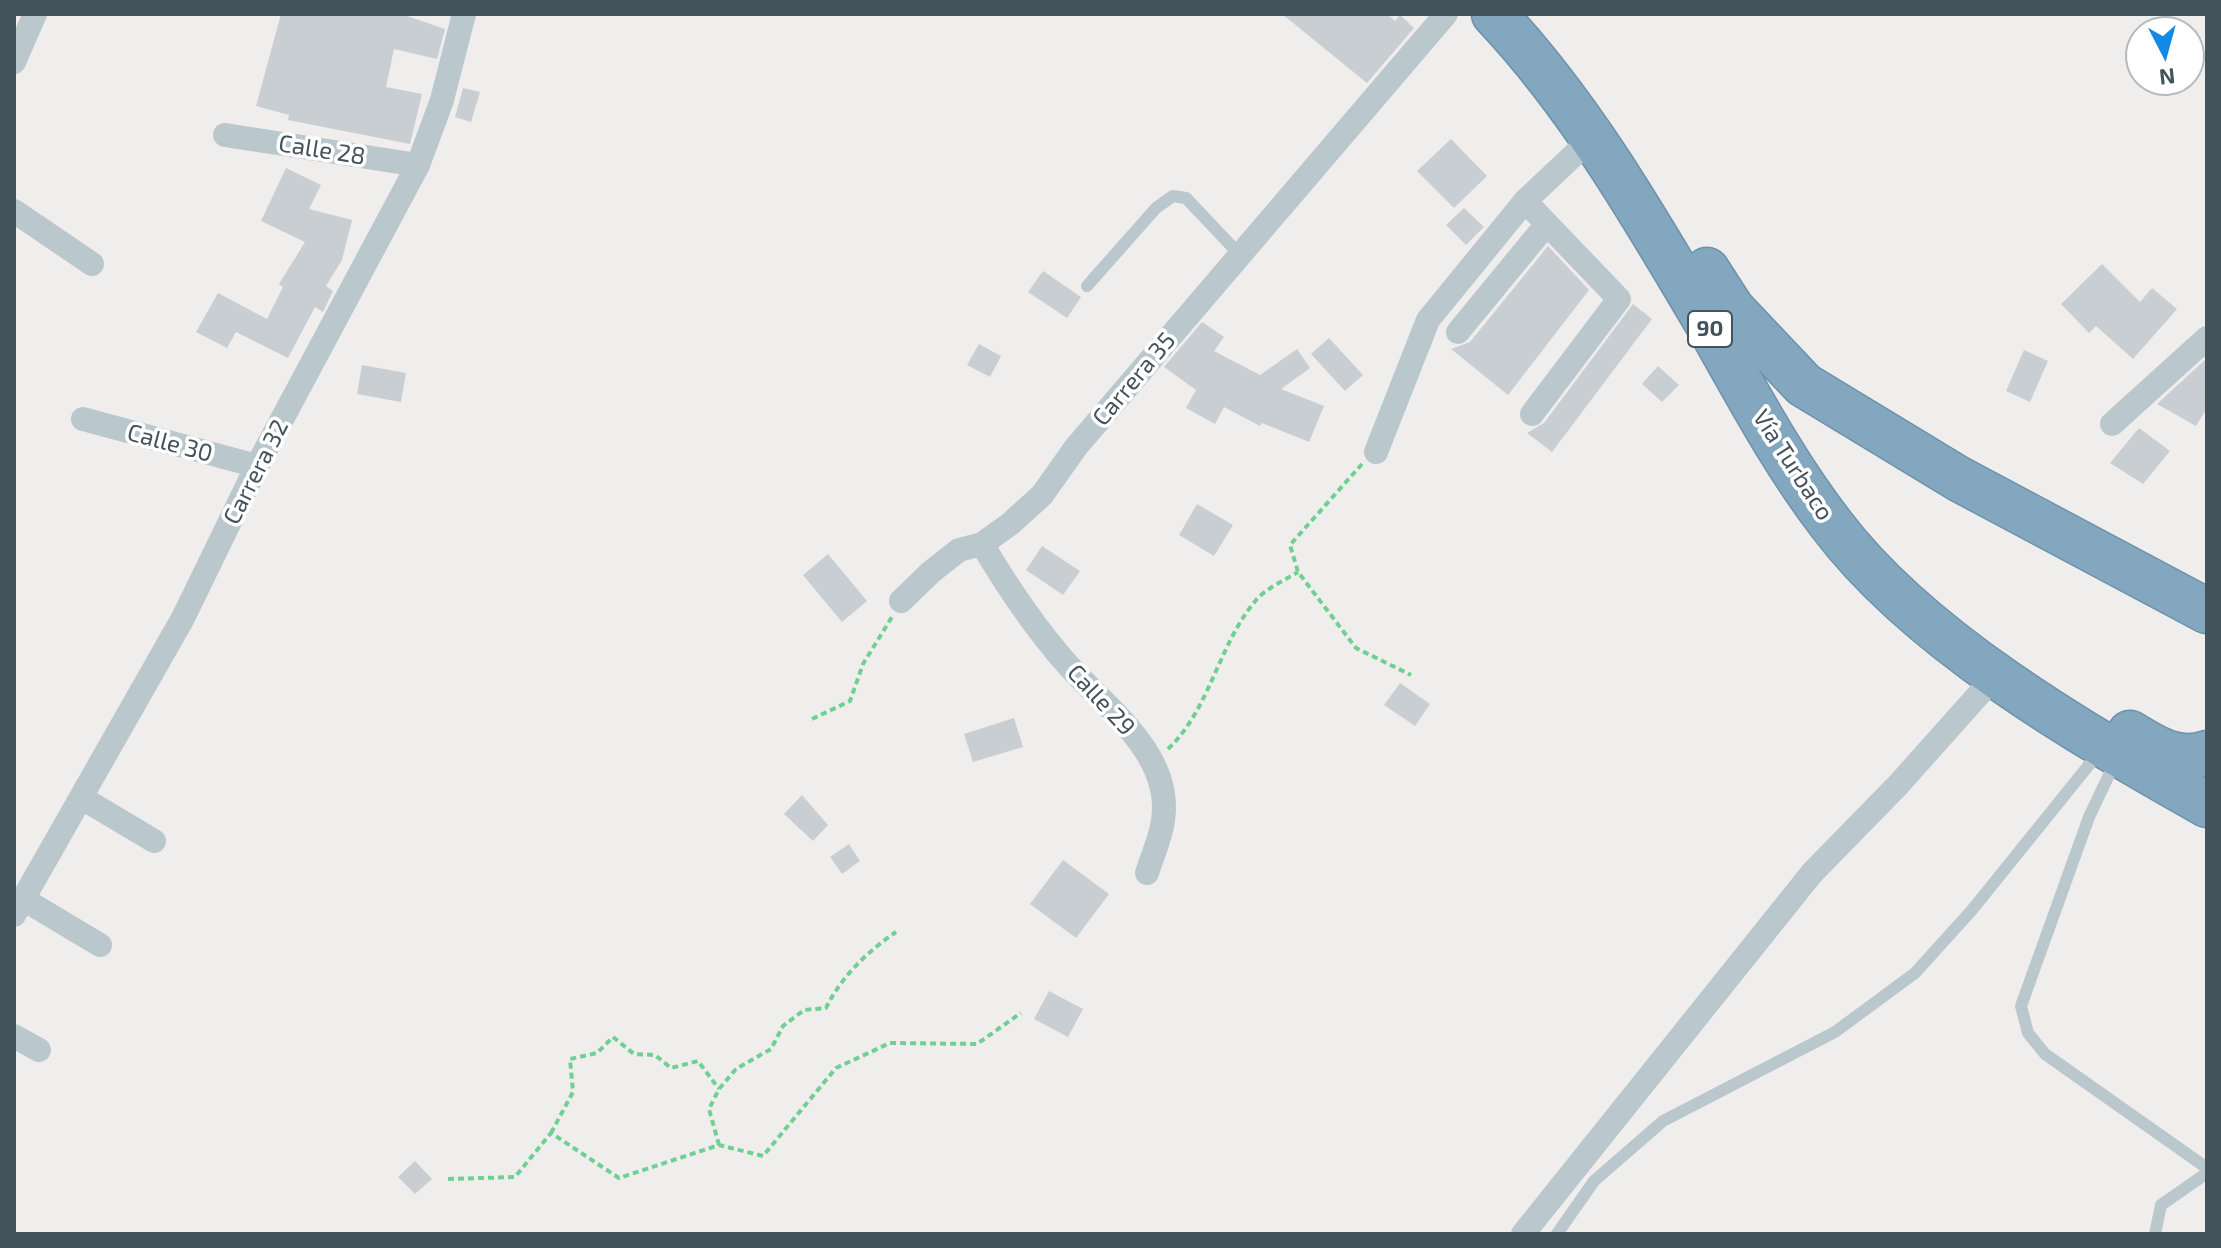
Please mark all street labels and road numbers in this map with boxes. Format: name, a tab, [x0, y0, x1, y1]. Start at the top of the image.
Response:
street label: Calle 28	[277, 129, 367, 171]
road number: 90	[1688, 311, 1732, 347]
street label: Carrera 35	[1087, 326, 1181, 432]
street label: Vía Turbaco	[1747, 404, 1839, 526]
street label: Carrera 32	[217, 415, 295, 529]
street label: Calle 30	[124, 418, 216, 468]
street label: Calle 29	[1061, 659, 1141, 741]

